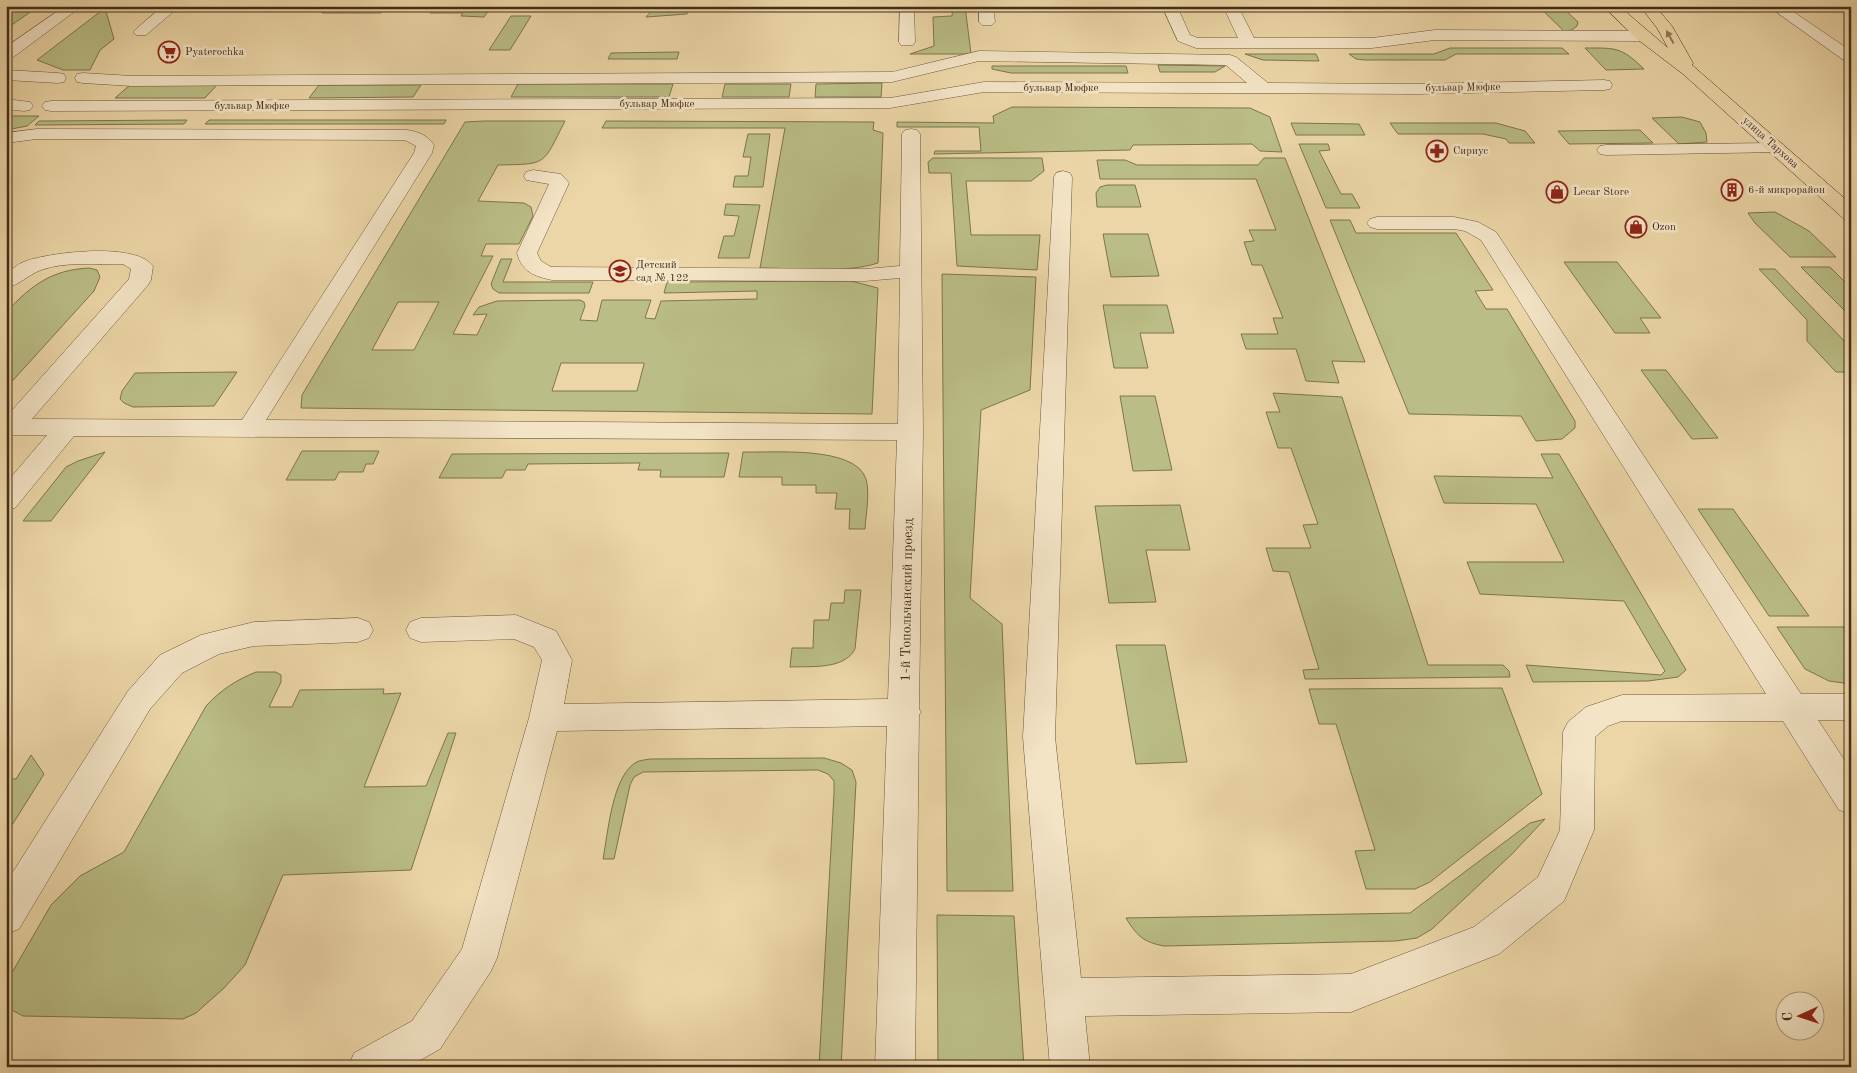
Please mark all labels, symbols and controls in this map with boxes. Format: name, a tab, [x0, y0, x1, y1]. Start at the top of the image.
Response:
one-way arrow	[1666, 30, 1675, 43]
supermarket icon: Pyaterochka	[157, 40, 181, 64]
place label: Pyaterochka	[185, 47, 245, 58]
street label: бульвар Мюфке	[1425, 82, 1501, 94]
street label: бульвар Мюфке	[1023, 83, 1099, 94]
street label: бульвар Мюфке	[619, 99, 695, 110]
street label: бульвар Мюфке	[214, 101, 290, 112]
street label: улица Тархова	[1740, 115, 1800, 171]
pharmacy icon: Сириус	[1425, 139, 1449, 163]
place label: Сириус	[1453, 146, 1488, 157]
building icon: 6-й микрорайон	[1720, 178, 1744, 202]
shop icon: Lecar Store	[1545, 180, 1569, 204]
place label: 6-й микрорайон	[1748, 185, 1825, 196]
place label: Lecar Store	[1573, 187, 1629, 198]
shop icon: Ozon	[1624, 215, 1648, 239]
place label: Ozon	[1652, 222, 1676, 233]
school or university icon: Детский сад № 122	[608, 259, 632, 283]
place label: Детский сад № 122	[636, 260, 689, 284]
street label: 1-й Топольчанский проезд	[899, 518, 915, 682]
north arrow	[1774, 990, 1824, 1040]
text: С	[1781, 1012, 1795, 1022]

